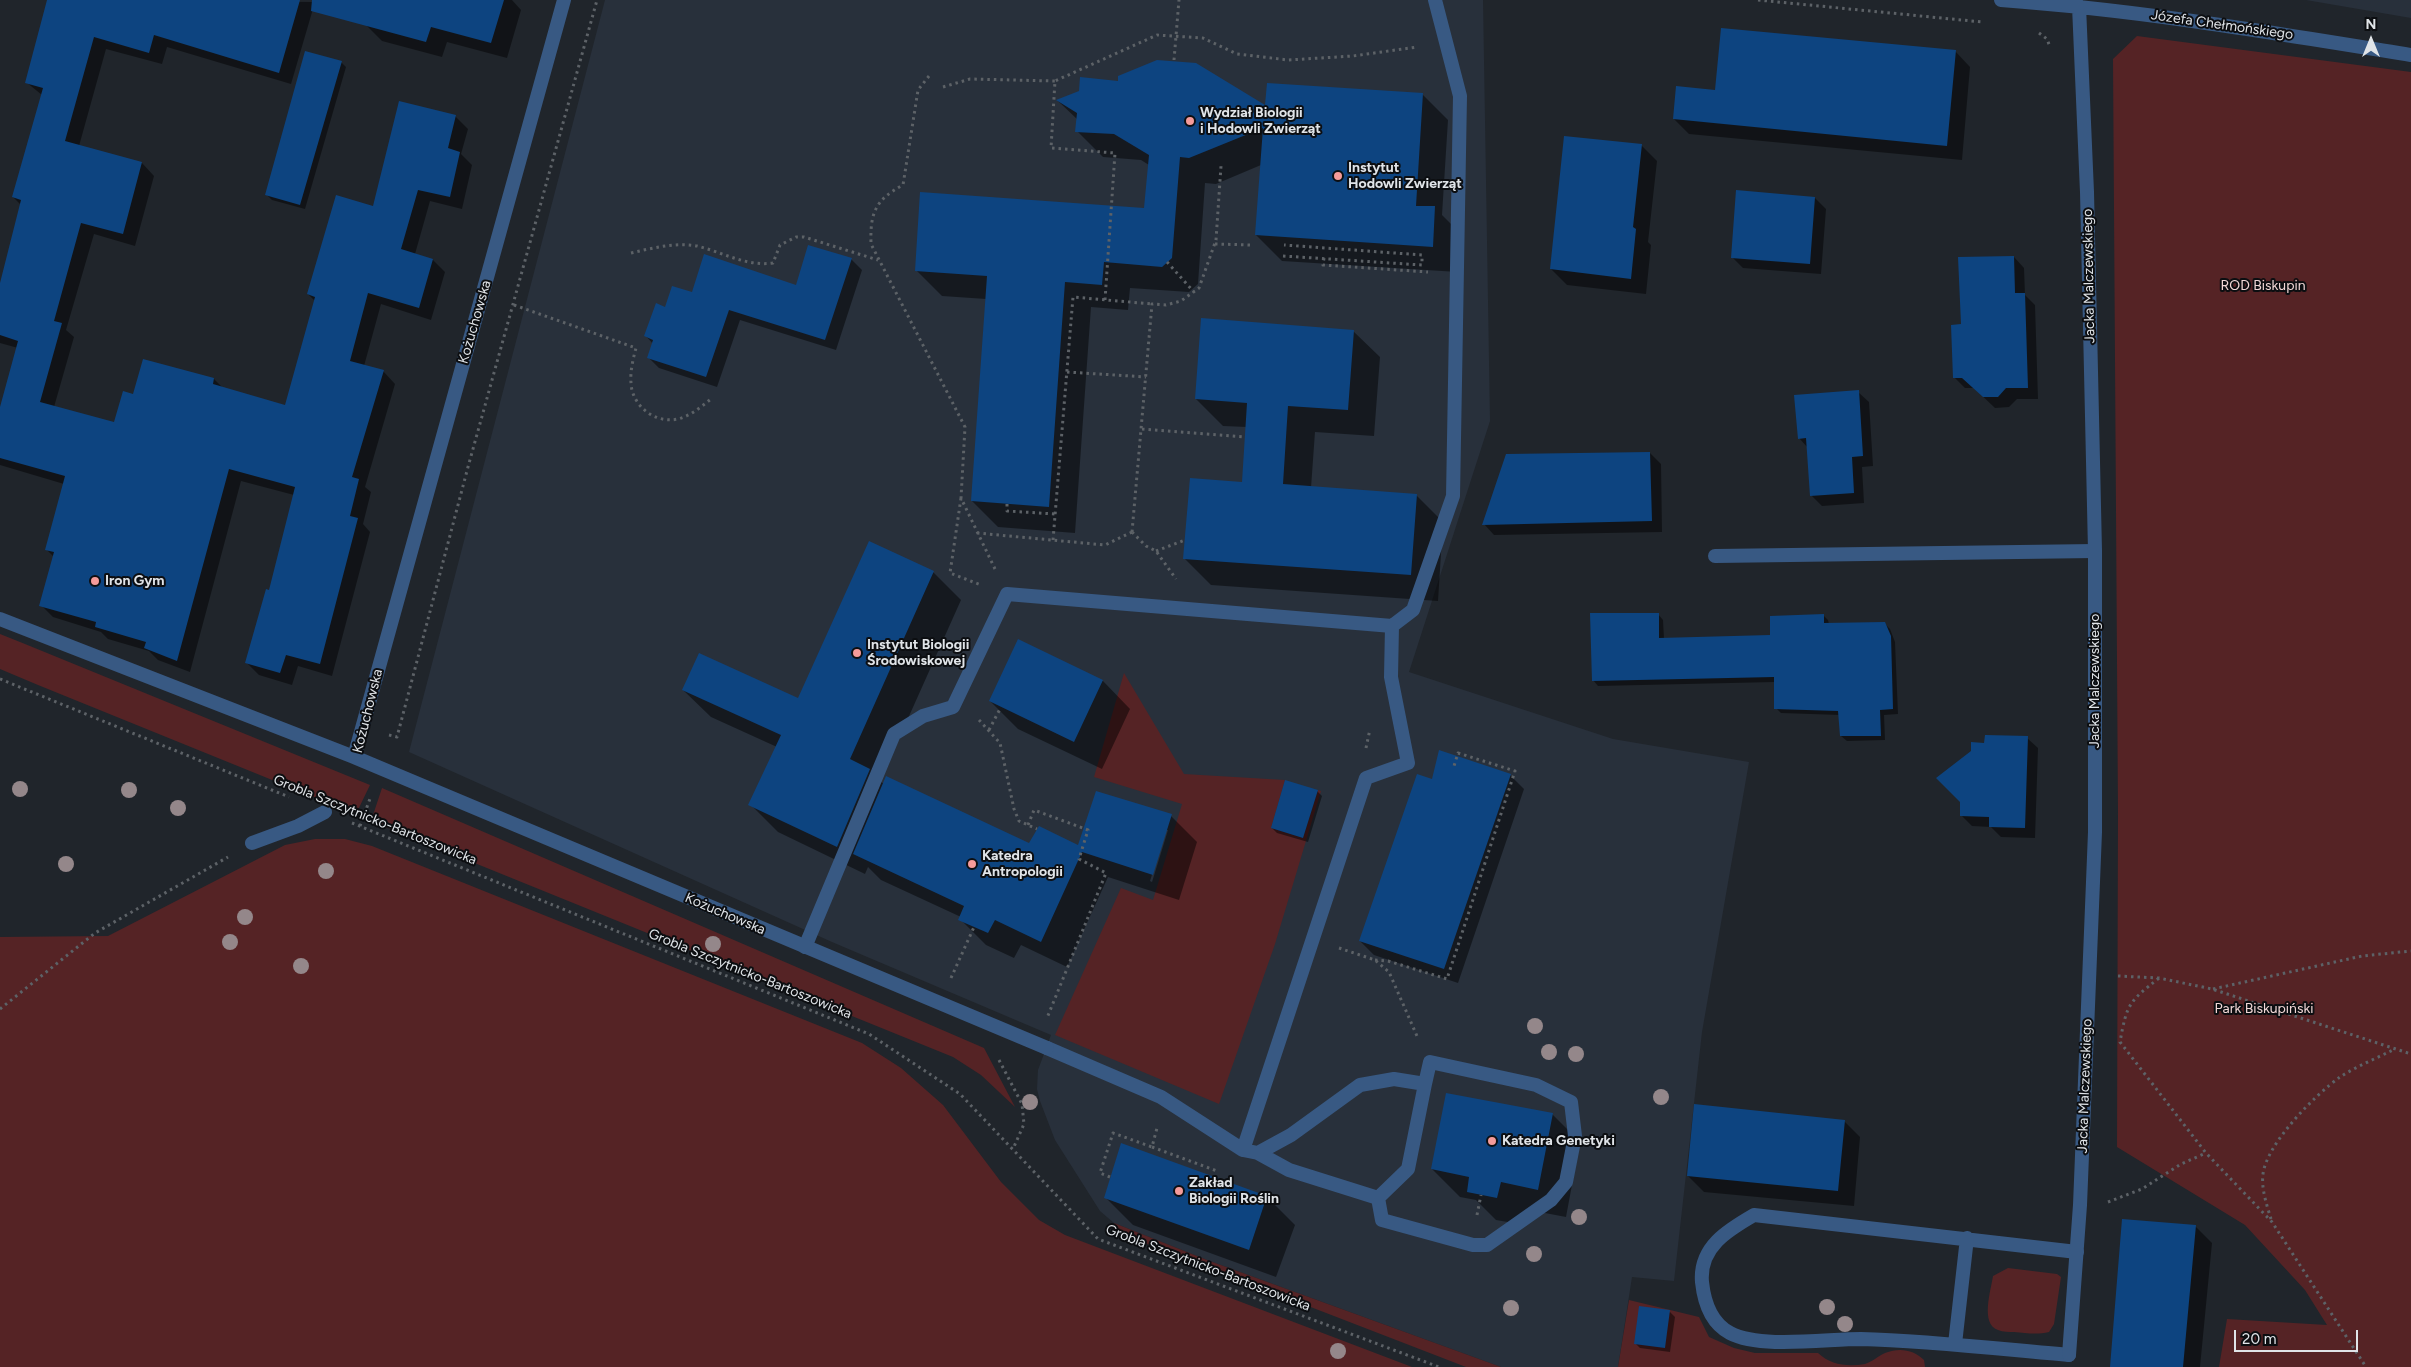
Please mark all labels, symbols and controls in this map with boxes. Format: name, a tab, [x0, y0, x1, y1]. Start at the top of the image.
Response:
street label: Józefa Chełmońskiego	[2150, 7, 2294, 43]
north arrow	[2346, 15, 2396, 65]
text: N	[2366, 16, 2376, 33]
place label: Wydział Biologii i Hodowli Zwierząt	[1200, 105, 1321, 138]
marker: Wydział Biologii i Hodowli Zwierząt	[1184, 115, 1196, 127]
place label: Instytut Hodowli Zwierząt	[1348, 160, 1462, 192]
marker: Instytut Hodowli Zwierząt	[1332, 170, 1344, 182]
street label: Jacka Malczewskiego	[2079, 209, 2099, 343]
street label: Kożuchowska	[455, 278, 495, 366]
park label: ROD Biskupin	[2221, 278, 2305, 294]
place label: Iron Gym	[105, 573, 164, 589]
marker: Iron Gym	[89, 575, 101, 587]
street label: Jacka Malczewskiego	[2087, 614, 2103, 748]
place label: Instytut Biologii Środowiskowej	[867, 637, 969, 670]
marker: Instytut Biologii Środowiskowej	[851, 647, 863, 659]
street label: Kożuchowska	[349, 667, 387, 755]
street label: Grobla Szczytnicko-Bartoszowicka	[271, 771, 479, 869]
place label: Katedra Antropologii	[982, 848, 1063, 880]
marker: Katedra Antropologii	[966, 858, 978, 870]
street label: Kożuchowska	[682, 890, 768, 938]
street label: Grobla Szczytnicko-Bartoszowicka	[646, 925, 854, 1023]
park label: Park Biskupiński	[2215, 1001, 2313, 1017]
street label: Jacka Malczewskiego	[2074, 1018, 2096, 1154]
place label: Katedra Genetyki	[1502, 1133, 1615, 1149]
marker: Katedra Genetyki	[1486, 1135, 1498, 1147]
place label: Zakład Biologii Roślin	[1189, 1175, 1279, 1208]
marker: Zakład Biologii Roślin	[1173, 1185, 1185, 1197]
street label: Grobla Szczytnicko-Bartoszowicka	[1103, 1221, 1313, 1315]
scale bar	[2236, 1320, 2360, 1352]
text: 20 m	[2242, 1330, 2276, 1348]

